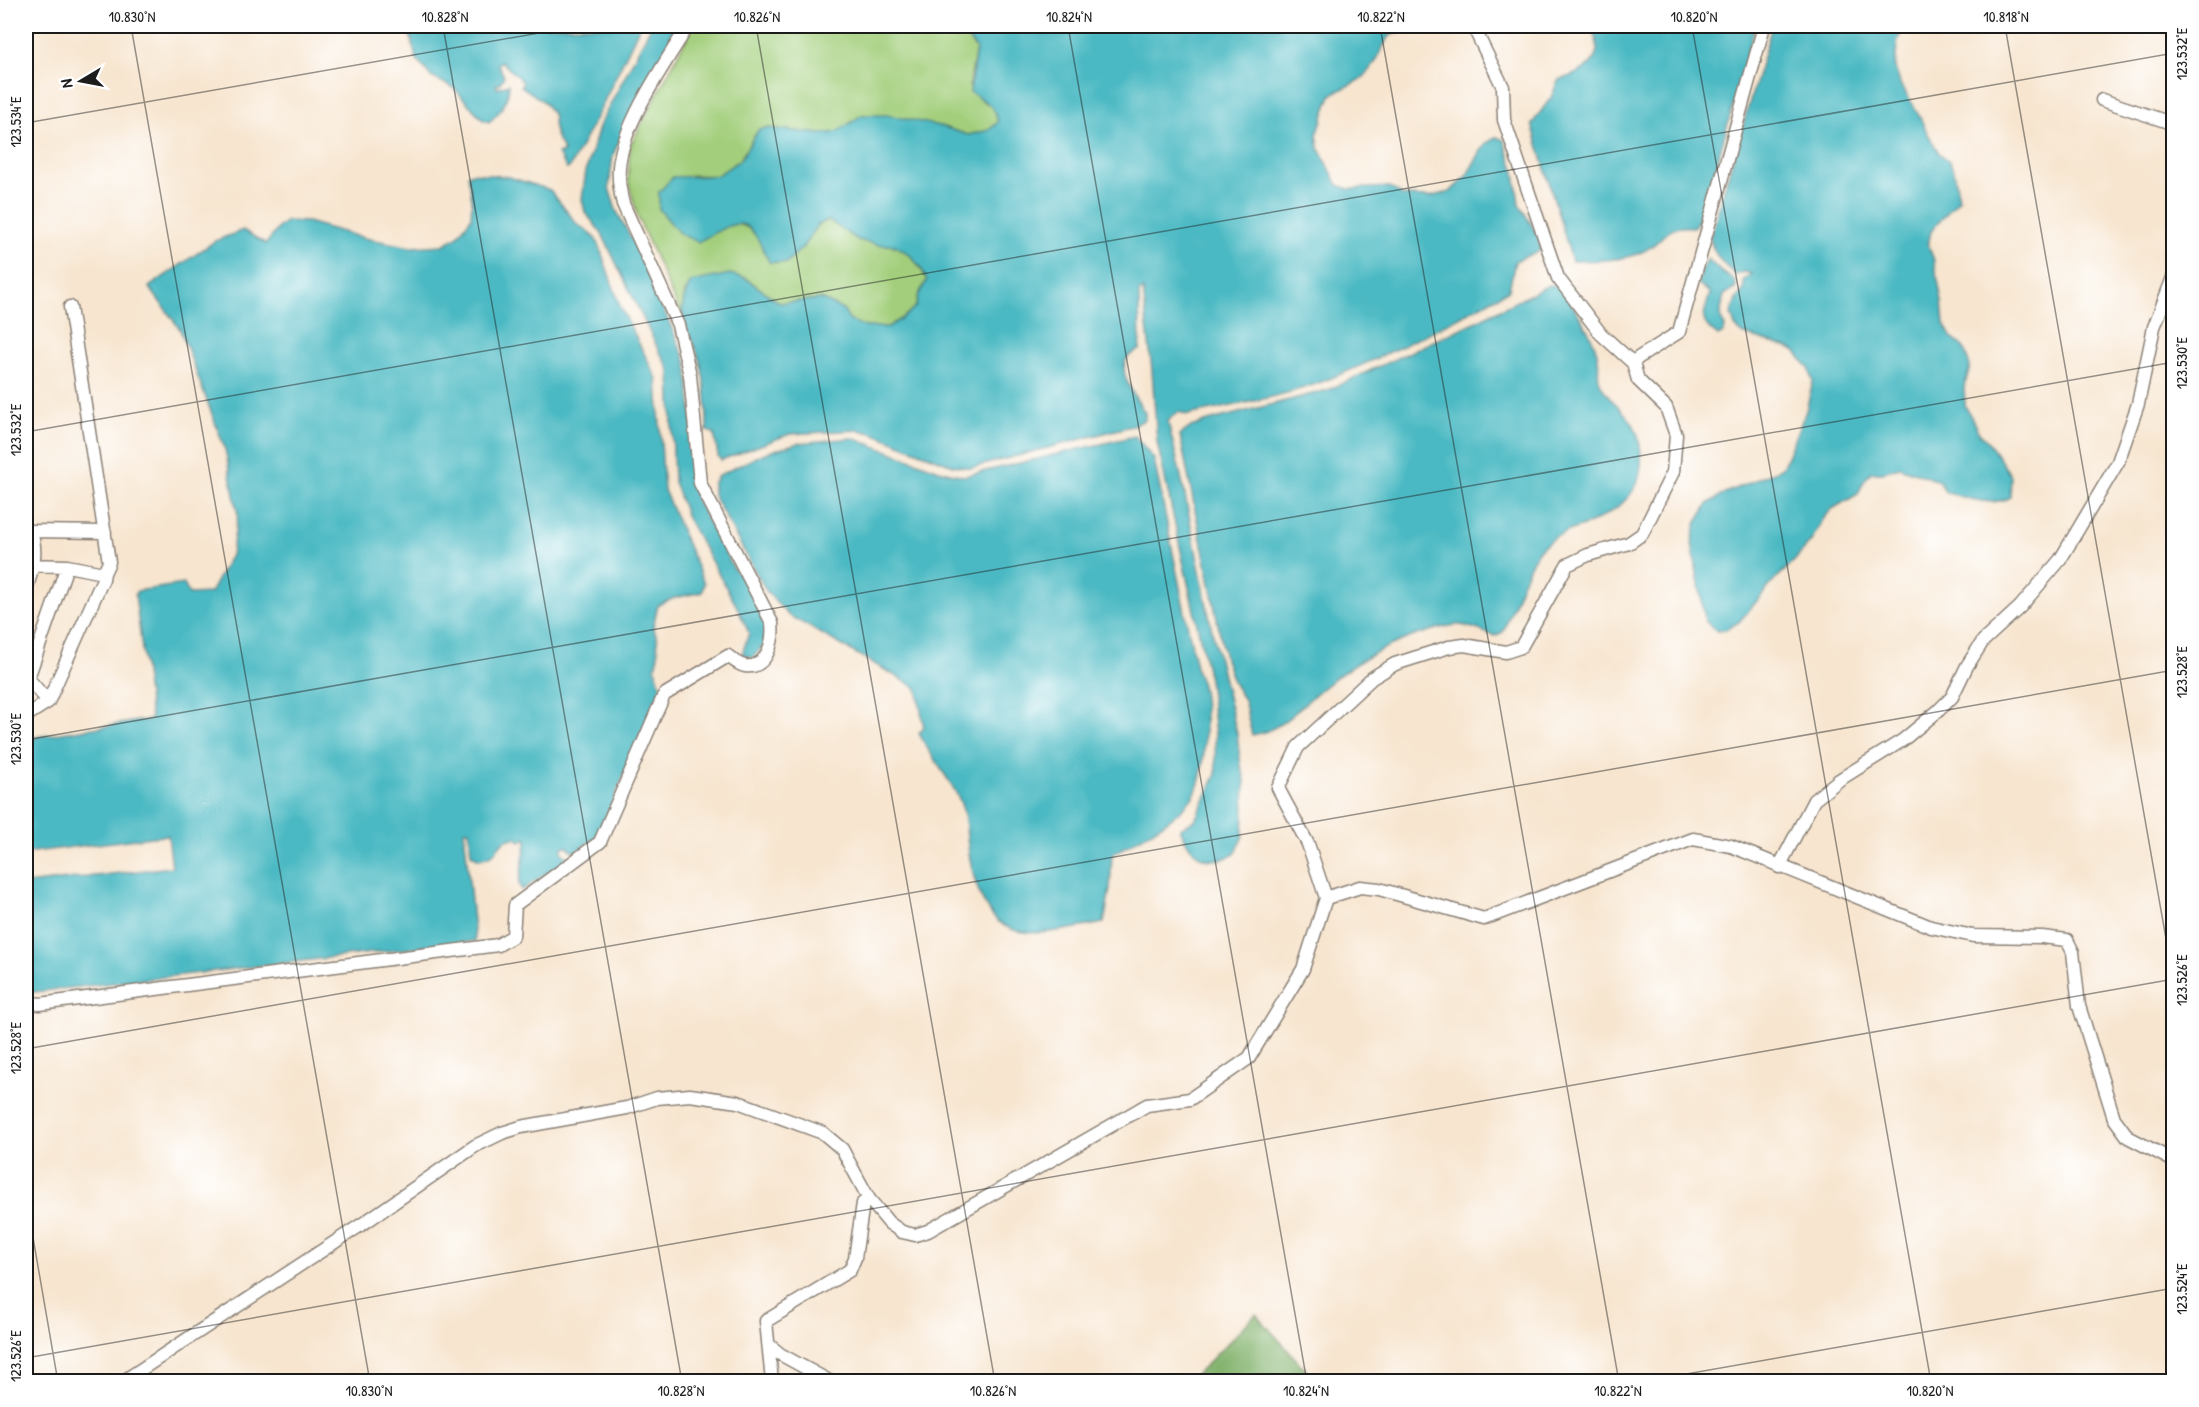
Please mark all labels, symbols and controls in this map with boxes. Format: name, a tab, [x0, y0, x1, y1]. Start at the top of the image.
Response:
text: 10.830°N	[109, 6, 155, 27]
text: 10.828°N	[422, 6, 468, 27]
text: 10.826°N	[734, 6, 780, 27]
text: 10.824°N	[1046, 6, 1092, 27]
text: 10.822°N	[1357, 6, 1405, 27]
text: 10.820°N	[1670, 6, 1718, 27]
text: 10.818°N	[1983, 6, 2029, 27]
text: 123.532°E	[2171, 27, 2192, 80]
north arrow	[51, 51, 111, 111]
text: N	[55, 77, 78, 90]
text: 123.534°E	[5, 96, 26, 148]
text: 123.530°E	[2171, 336, 2192, 389]
text: 123.532°E	[5, 403, 26, 456]
text: 123.528°E	[2171, 645, 2192, 698]
text: 123.530°E	[5, 712, 26, 765]
text: 123.526°E	[2171, 954, 2192, 1006]
text: 123.528°E	[5, 1021, 26, 1074]
text: 123.524°E	[2171, 1263, 2192, 1315]
text: 123.526°E	[5, 1330, 26, 1382]
text: 10.830°N	[346, 1380, 392, 1401]
text: 10.828°N	[658, 1380, 704, 1401]
text: 10.826°N	[970, 1380, 1016, 1401]
text: 10.824°N	[1283, 1380, 1329, 1401]
text: 10.822°N	[1594, 1380, 1642, 1401]
text: 10.820°N	[1906, 1380, 1954, 1401]

